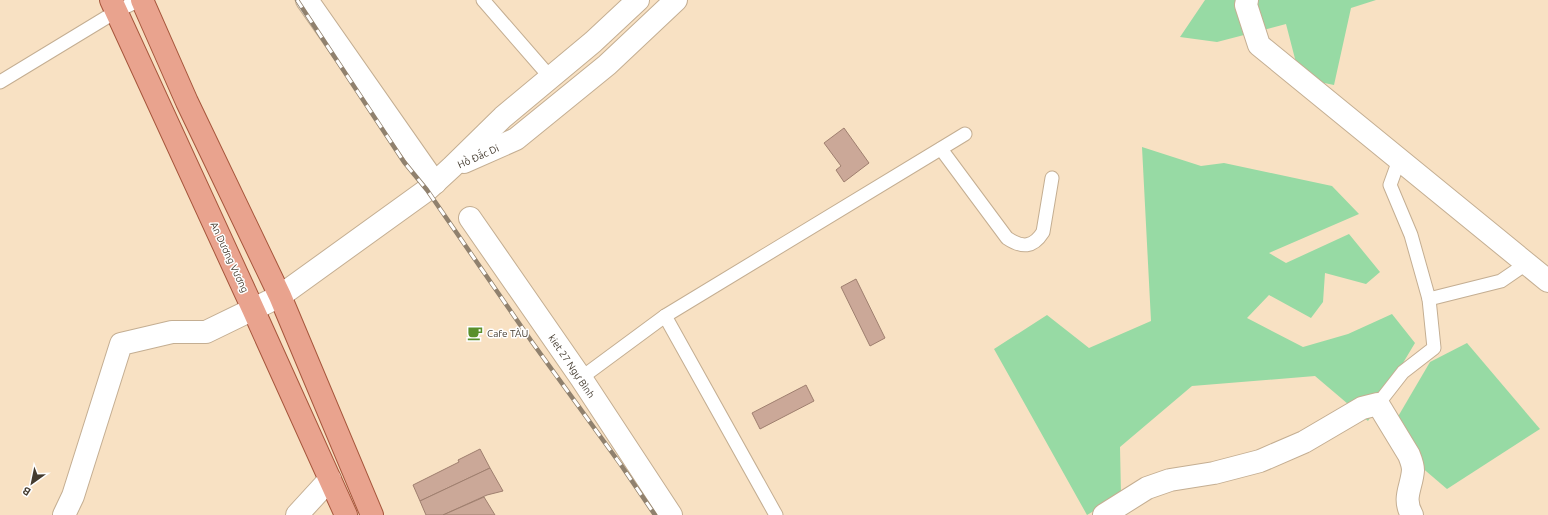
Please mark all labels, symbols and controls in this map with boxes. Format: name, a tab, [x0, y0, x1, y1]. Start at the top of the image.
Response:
street label: Hồ Đắc Di	[455, 141, 500, 170]
street label: An Dương Vương	[208, 220, 251, 294]
cafe icon: Cafe TÀU	[466, 324, 484, 342]
place label: Cafe TÀU	[487, 327, 528, 339]
street label: kiet 27 Ngự Bình	[545, 333, 597, 401]
north arrow	[12, 463, 52, 503]
text: B	[20, 484, 33, 498]

